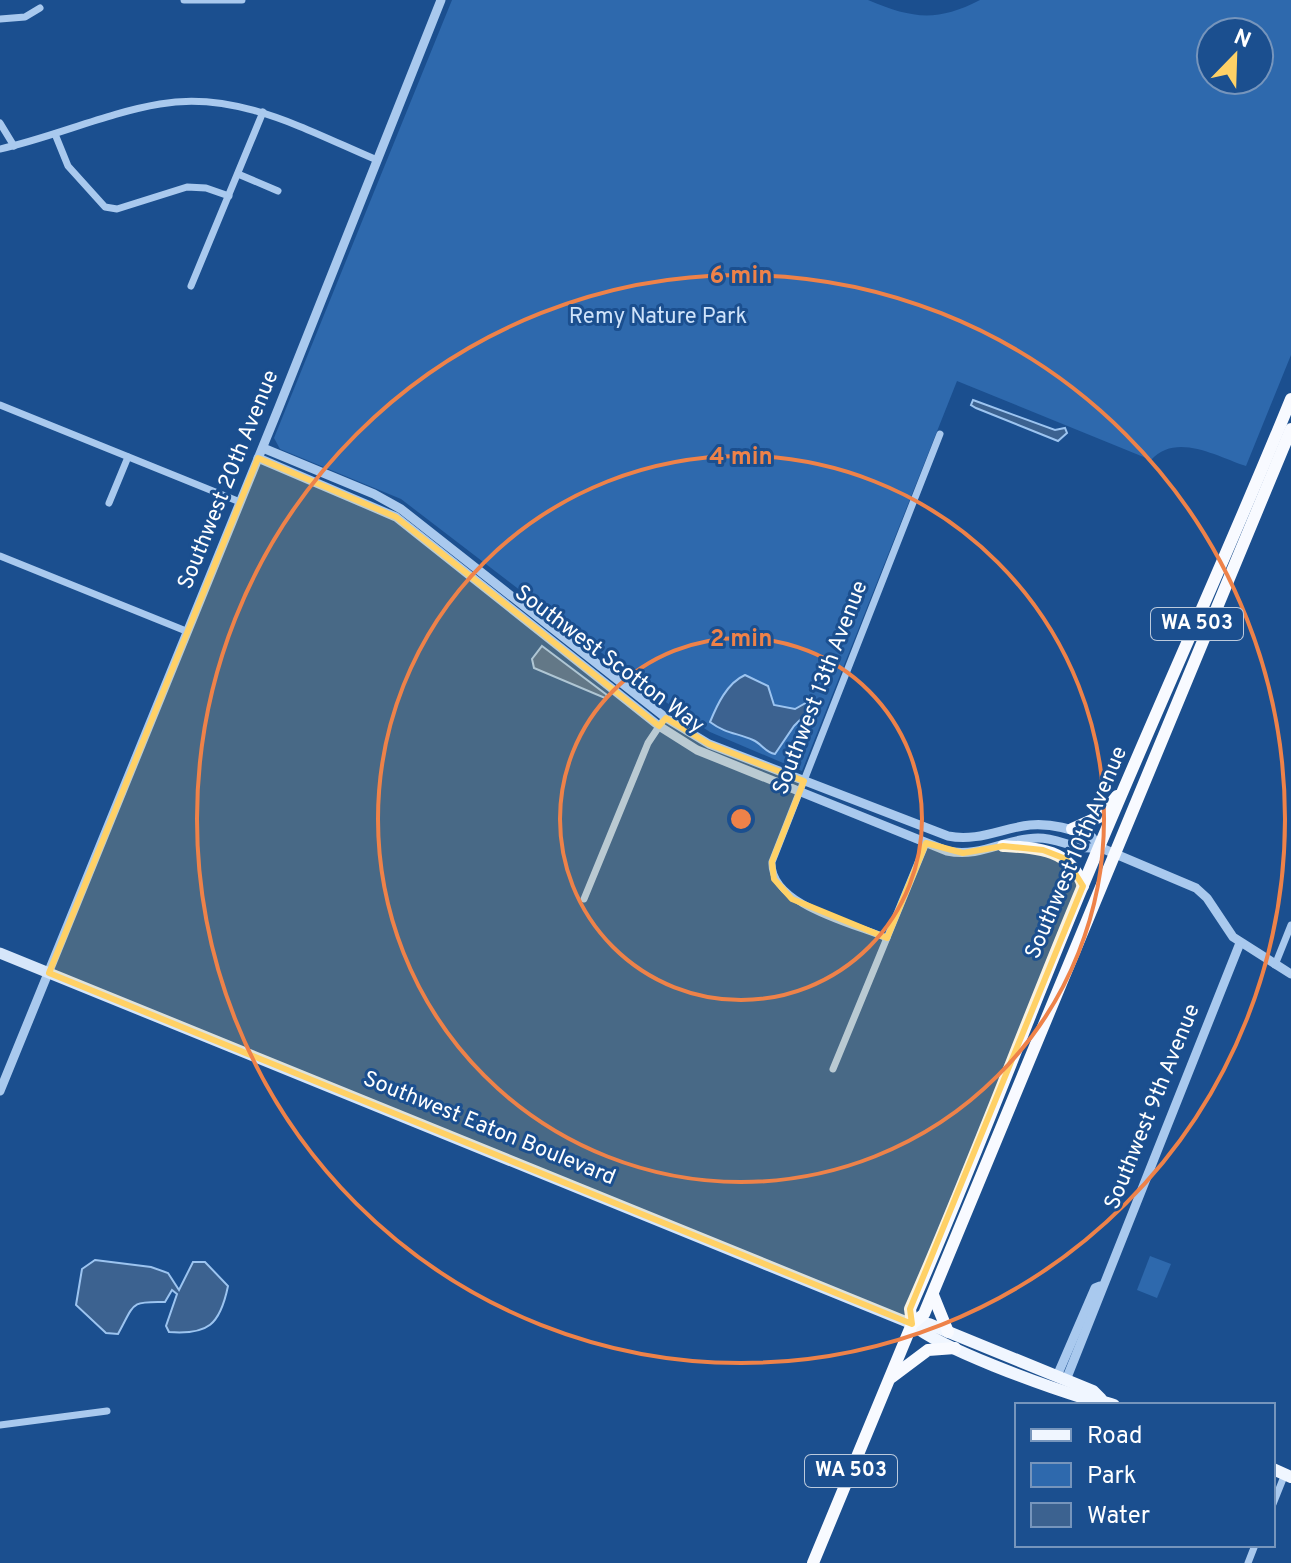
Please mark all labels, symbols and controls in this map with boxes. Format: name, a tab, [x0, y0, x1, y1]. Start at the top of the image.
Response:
north arrow	[1195, 16, 1275, 96]
text: N	[1229, 24, 1254, 55]
text: 6 min	[710, 262, 772, 292]
park label: Remy Nature Park	[569, 304, 747, 331]
street label: Southwest 20th Avenue	[173, 367, 285, 593]
text: 4 min	[709, 443, 773, 473]
street label: Southwest 13th Avenue	[768, 577, 874, 799]
street label: Southwest Scotton Way	[509, 580, 709, 740]
road number: WA 503	[1151, 608, 1243, 640]
text: 2 min	[710, 625, 772, 655]
street label: Southwest 10th Avenue	[1020, 742, 1134, 964]
centre of rings	[727, 805, 755, 833]
street label: Southwest 9th Avenue	[1099, 1000, 1207, 1214]
street label: Southwest Eaton Boulevard	[359, 1066, 619, 1192]
legend	[1015, 1403, 1275, 1547]
text: Road	[1087, 1422, 1143, 1452]
road number: WA 503	[805, 1455, 897, 1487]
text: Park	[1087, 1462, 1137, 1492]
text: Water	[1087, 1502, 1150, 1532]

